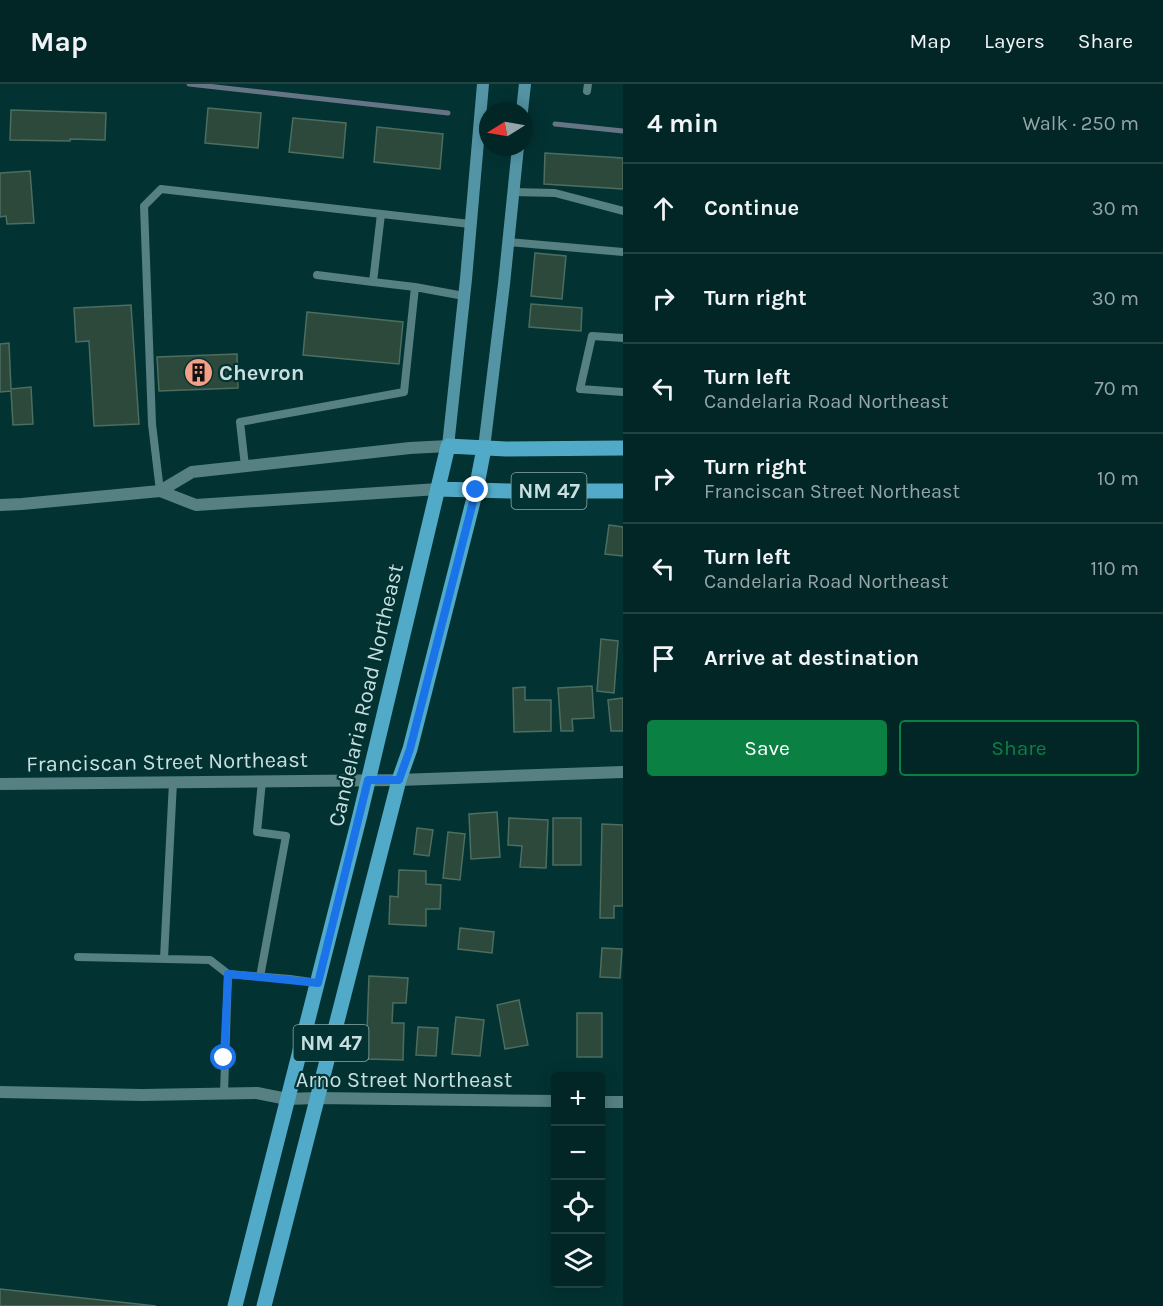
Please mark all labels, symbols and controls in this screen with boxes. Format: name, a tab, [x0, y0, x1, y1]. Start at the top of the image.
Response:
text: Map	[30, 25, 88, 58]
text: Map	[909, 29, 951, 53]
text: Layers	[984, 29, 1045, 53]
text: Share	[1078, 29, 1133, 53]
north arrow	[479, 102, 533, 156]
text: 4 min	[647, 108, 718, 139]
text: Walk · 250 m	[1023, 112, 1139, 135]
icon: ahead	[647, 192, 680, 225]
text: Continue	[704, 195, 799, 221]
text: 30 m	[1092, 197, 1139, 220]
icon: right	[647, 282, 680, 315]
text: Turn right	[704, 285, 807, 311]
text: 30 m	[1092, 287, 1139, 310]
building icon: Chevron	[182, 356, 214, 388]
place label: Chevron	[219, 360, 305, 386]
text: Turn left	[704, 364, 791, 390]
icon: left	[647, 372, 680, 405]
text: 70 m	[1094, 377, 1139, 400]
text: Candelaria Road Northeast	[704, 390, 949, 413]
text: Turn right	[704, 454, 807, 480]
icon: right	[647, 462, 680, 495]
text: 10 m	[1097, 467, 1139, 490]
road number: NM 47	[512, 473, 586, 509]
route end	[462, 476, 488, 502]
text: Franciscan Street Northeast	[704, 480, 960, 503]
text: Turn left	[704, 544, 791, 570]
icon: left	[647, 552, 680, 585]
text: 110 m	[1090, 557, 1139, 580]
street label: Candelaria Road Northeast	[323, 561, 409, 829]
text: Candelaria Road Northeast	[704, 570, 949, 593]
icon: arrive	[647, 642, 680, 675]
text: Arrive at destination	[704, 645, 919, 671]
button: Save	[647, 720, 887, 776]
button: Share	[899, 720, 1139, 776]
street label: Franciscan Street Northeast	[26, 747, 308, 777]
road number: NM 47	[294, 1025, 368, 1061]
route start	[210, 1044, 236, 1070]
street label: Arno Street Northeast	[296, 1067, 512, 1093]
map controls	[551, 1072, 605, 1288]
button: +	[551, 1072, 605, 1126]
button: −	[551, 1126, 605, 1180]
button: locate	[551, 1180, 605, 1234]
button: layers	[551, 1234, 605, 1288]

